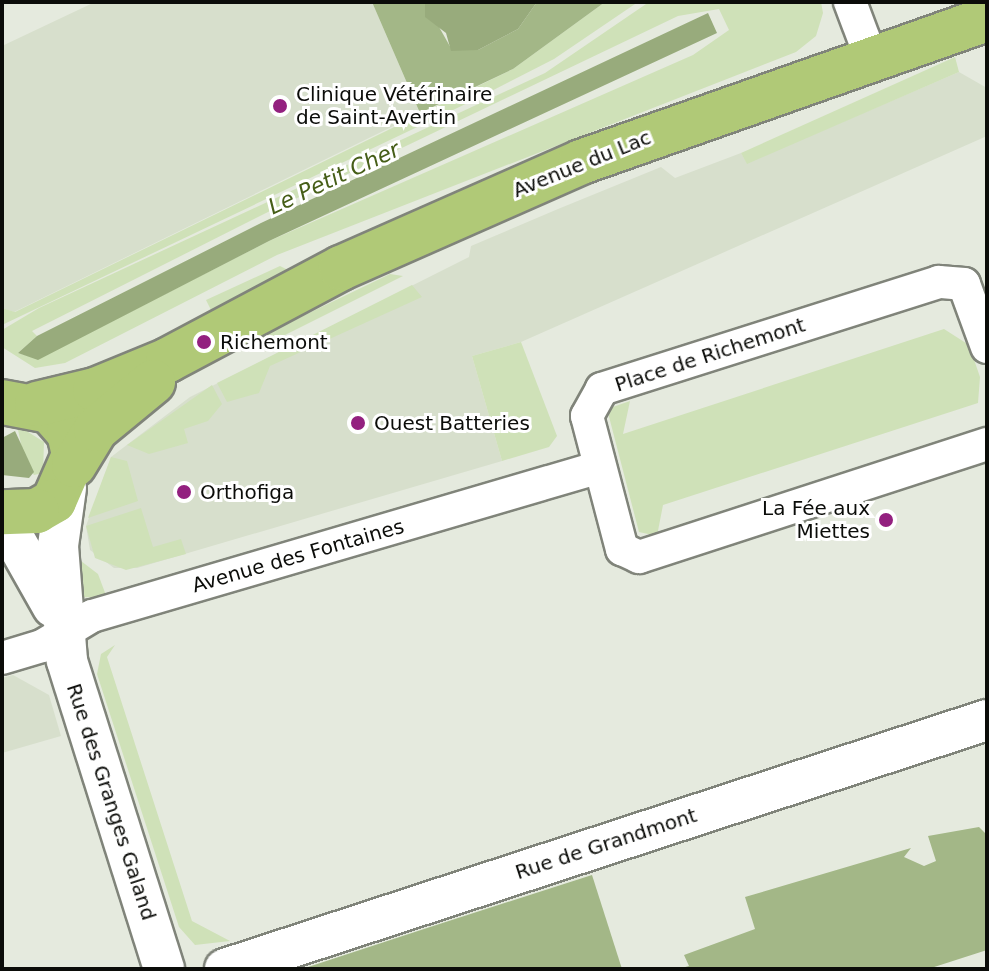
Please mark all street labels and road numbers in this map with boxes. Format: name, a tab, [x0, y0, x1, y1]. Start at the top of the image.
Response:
street label: Avenue du Lac	[509, 125, 655, 203]
street label: Place de Richemont	[612, 313, 808, 397]
street label: Avenue des Fontaines	[189, 514, 407, 598]
street label: Rue des Granges Galand	[61, 681, 161, 923]
street label: Rue de Grandmont	[512, 803, 700, 885]

